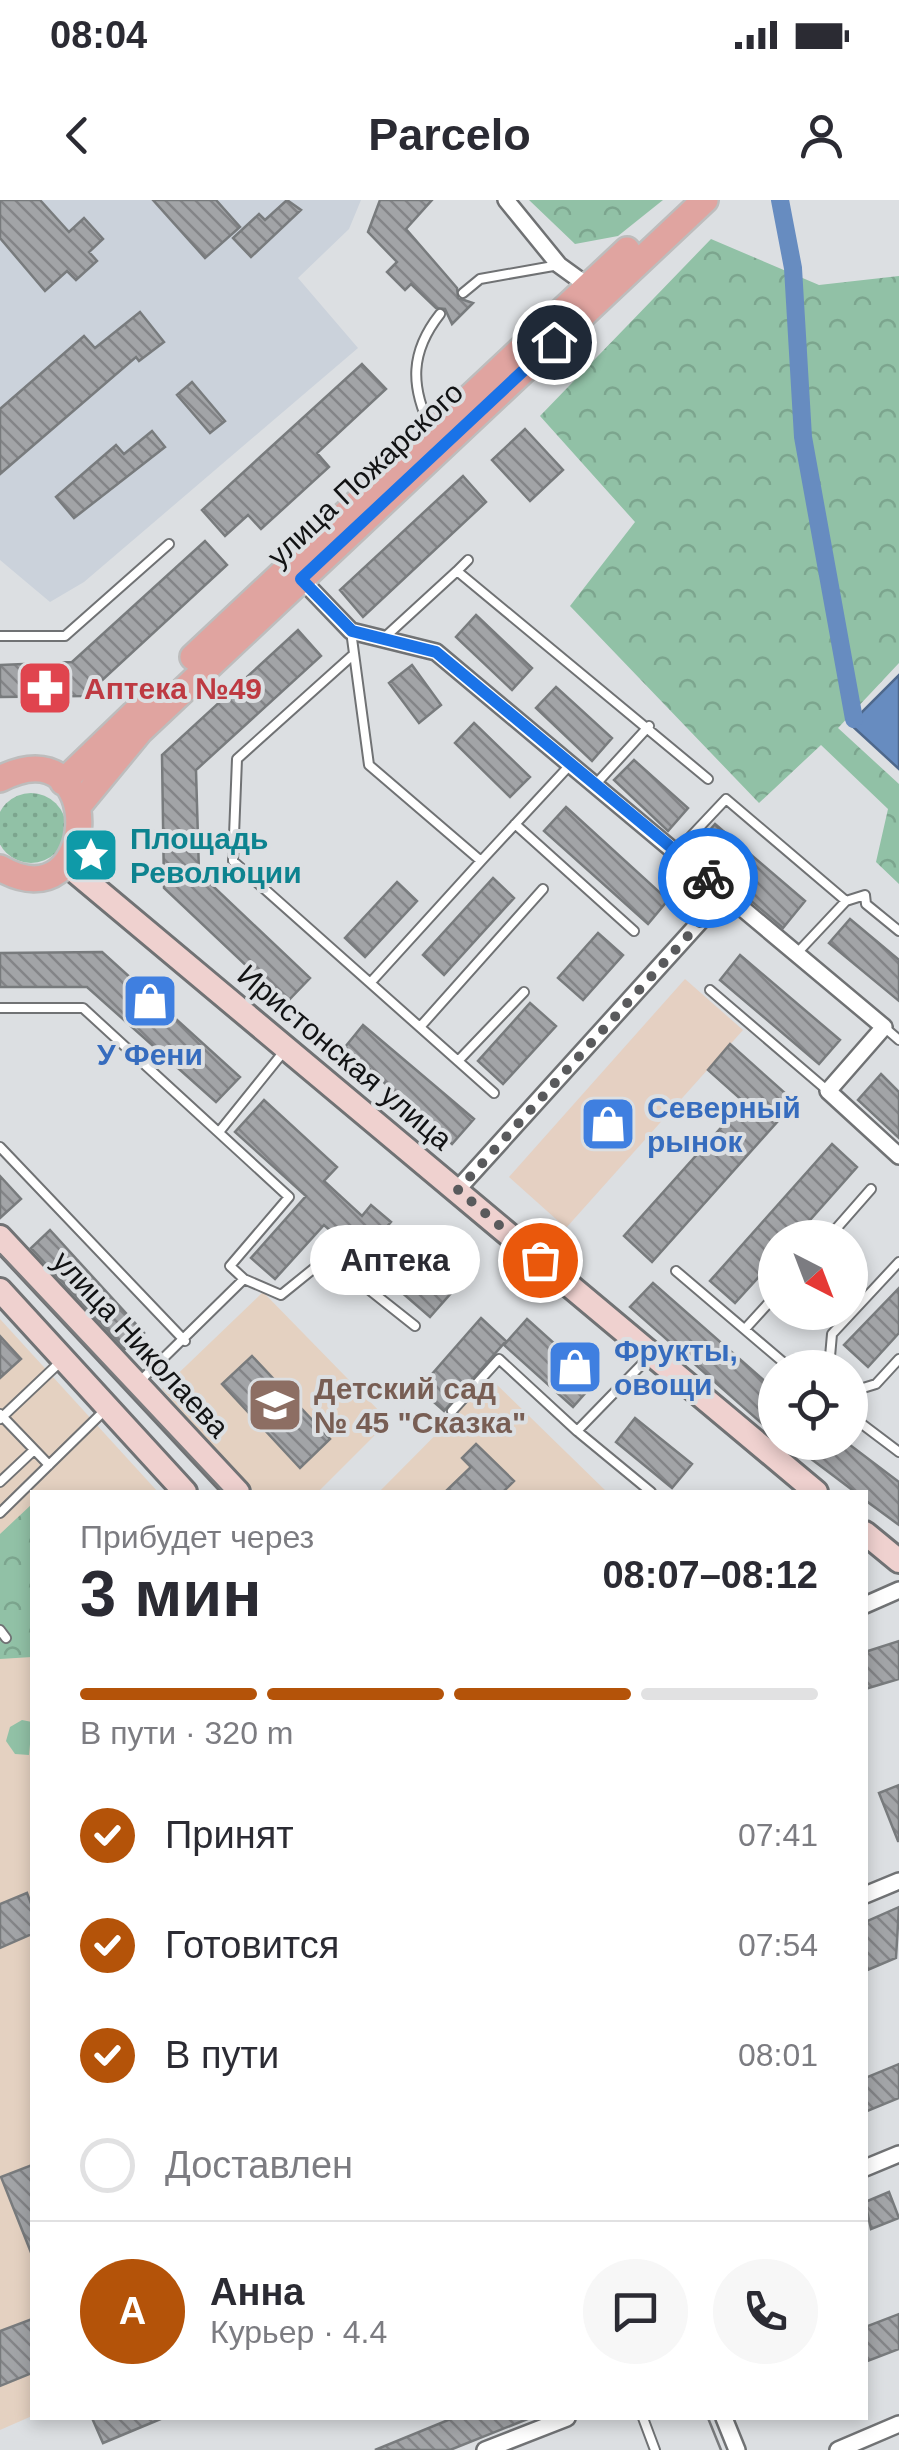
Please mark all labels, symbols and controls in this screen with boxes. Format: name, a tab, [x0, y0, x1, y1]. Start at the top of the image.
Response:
text: 08:04	[50, 14, 147, 56]
icon: back	[50, 108, 105, 163]
icon: person	[794, 108, 849, 163]
text: Parcelo	[368, 109, 531, 160]
pin	[512, 300, 597, 385]
icon: home	[527, 315, 582, 370]
street label: улица Пожарского	[261, 375, 469, 573]
pharmacy icon: Аптека №49	[15, 658, 75, 718]
place label: Аптека №49	[84, 672, 262, 705]
place label: Площадь Революции	[130, 822, 302, 889]
place icon: Площадь Революции	[61, 825, 121, 885]
courier	[658, 828, 758, 928]
icon: bike	[681, 851, 736, 906]
street label: Иристонская улица	[231, 958, 459, 1156]
shop icon: У Фени	[120, 971, 180, 1031]
place label: У Фени	[97, 1038, 203, 1071]
place label: Северный рынок	[647, 1091, 801, 1158]
shop icon: Северный рынок	[578, 1094, 638, 1154]
pin	[498, 1218, 583, 1303]
north arrow	[758, 1220, 868, 1330]
map controls	[758, 1220, 868, 1460]
callout: Аптека	[310, 1225, 480, 1295]
icon: bag	[513, 1233, 568, 1288]
text: Аптека	[340, 1242, 450, 1278]
street label: улица Николаева	[46, 1244, 236, 1444]
place label: Фрукты, овощи	[614, 1334, 738, 1401]
shop icon: Фрукты, овощи	[545, 1337, 605, 1397]
button: locate	[758, 1350, 868, 1460]
place label: Детский сад № 45 "Сказка"	[314, 1372, 526, 1439]
school or university icon: Детский сад № 45 "Сказка"	[245, 1375, 305, 1435]
text: Прибудет через	[80, 1519, 314, 1555]
text: 08:07–08:12	[602, 1554, 818, 1596]
text: 3 мин	[80, 1557, 262, 1630]
text: В пути · 320 m	[80, 1715, 293, 1751]
icon: check	[80, 1808, 135, 1863]
text: Принят	[165, 1814, 294, 1856]
text: 07:41	[738, 1817, 818, 1853]
icon: check	[80, 1918, 135, 1973]
text: Готовится	[165, 1924, 339, 1966]
text: 07:54	[738, 1927, 818, 1963]
icon: check	[80, 2028, 135, 2083]
text: В пути	[165, 2034, 279, 2076]
text: 08:01	[738, 2037, 818, 2073]
text: Доставлен	[165, 2144, 353, 2186]
button: chat	[583, 2259, 688, 2364]
button: phone	[713, 2259, 818, 2364]
text: Анна	[210, 2271, 304, 2313]
text: А	[119, 2290, 146, 2332]
text: Курьер · 4.4	[210, 2314, 387, 2350]

